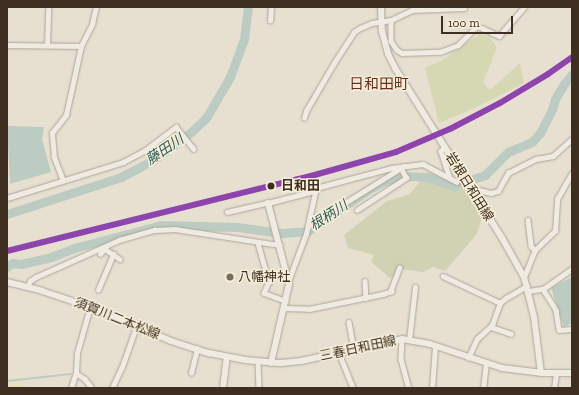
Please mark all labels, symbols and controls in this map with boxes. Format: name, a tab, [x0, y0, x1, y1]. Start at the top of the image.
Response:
scale bar	[443, 8, 515, 34]
text: 100 m	[448, 16, 480, 30]
district label: 日和田町	[349, 76, 409, 94]
water label: 藤田川	[143, 131, 187, 169]
street label: 岩根日和田線	[442, 150, 496, 224]
place label: 日和田	[281, 178, 320, 194]
marker: 日和田	[264, 179, 278, 193]
water label: 根柄川	[307, 198, 351, 234]
place label: 八幡神社	[238, 269, 290, 285]
marker: 八幡神社	[225, 272, 235, 282]
street label: 須賀川二本松線	[72, 295, 162, 343]
street label: 三春日和田線	[318, 333, 398, 365]

